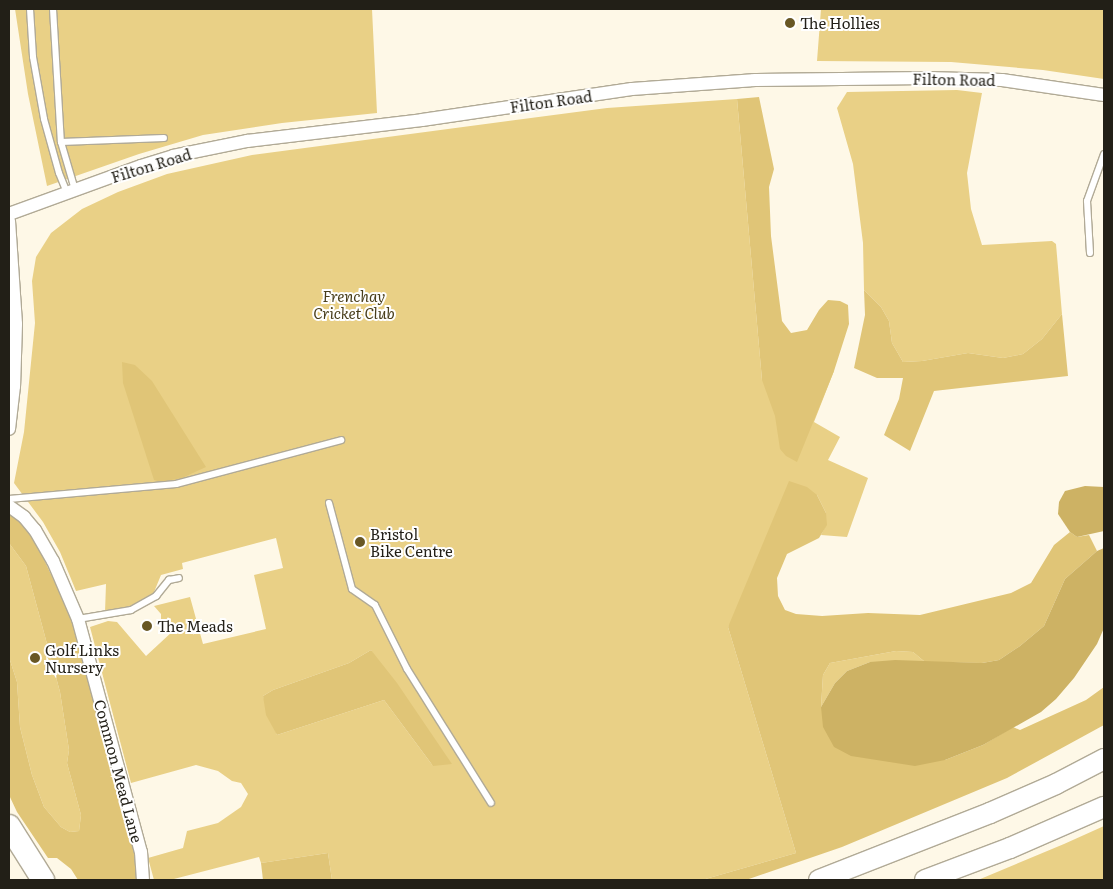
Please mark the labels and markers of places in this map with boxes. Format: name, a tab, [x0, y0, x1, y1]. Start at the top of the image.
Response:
place label: The Hollies	[800, 14, 880, 32]
marker: The Hollies	[784, 17, 796, 29]
place label: Bristol Bike Centre	[370, 524, 453, 559]
marker: Bristol Bike Centre	[354, 536, 366, 548]
place label: The Meads	[157, 617, 233, 635]
marker: The Meads	[141, 620, 153, 632]
place label: Golf Links Nursery	[45, 640, 119, 675]
marker: Golf Links Nursery	[29, 652, 41, 664]

